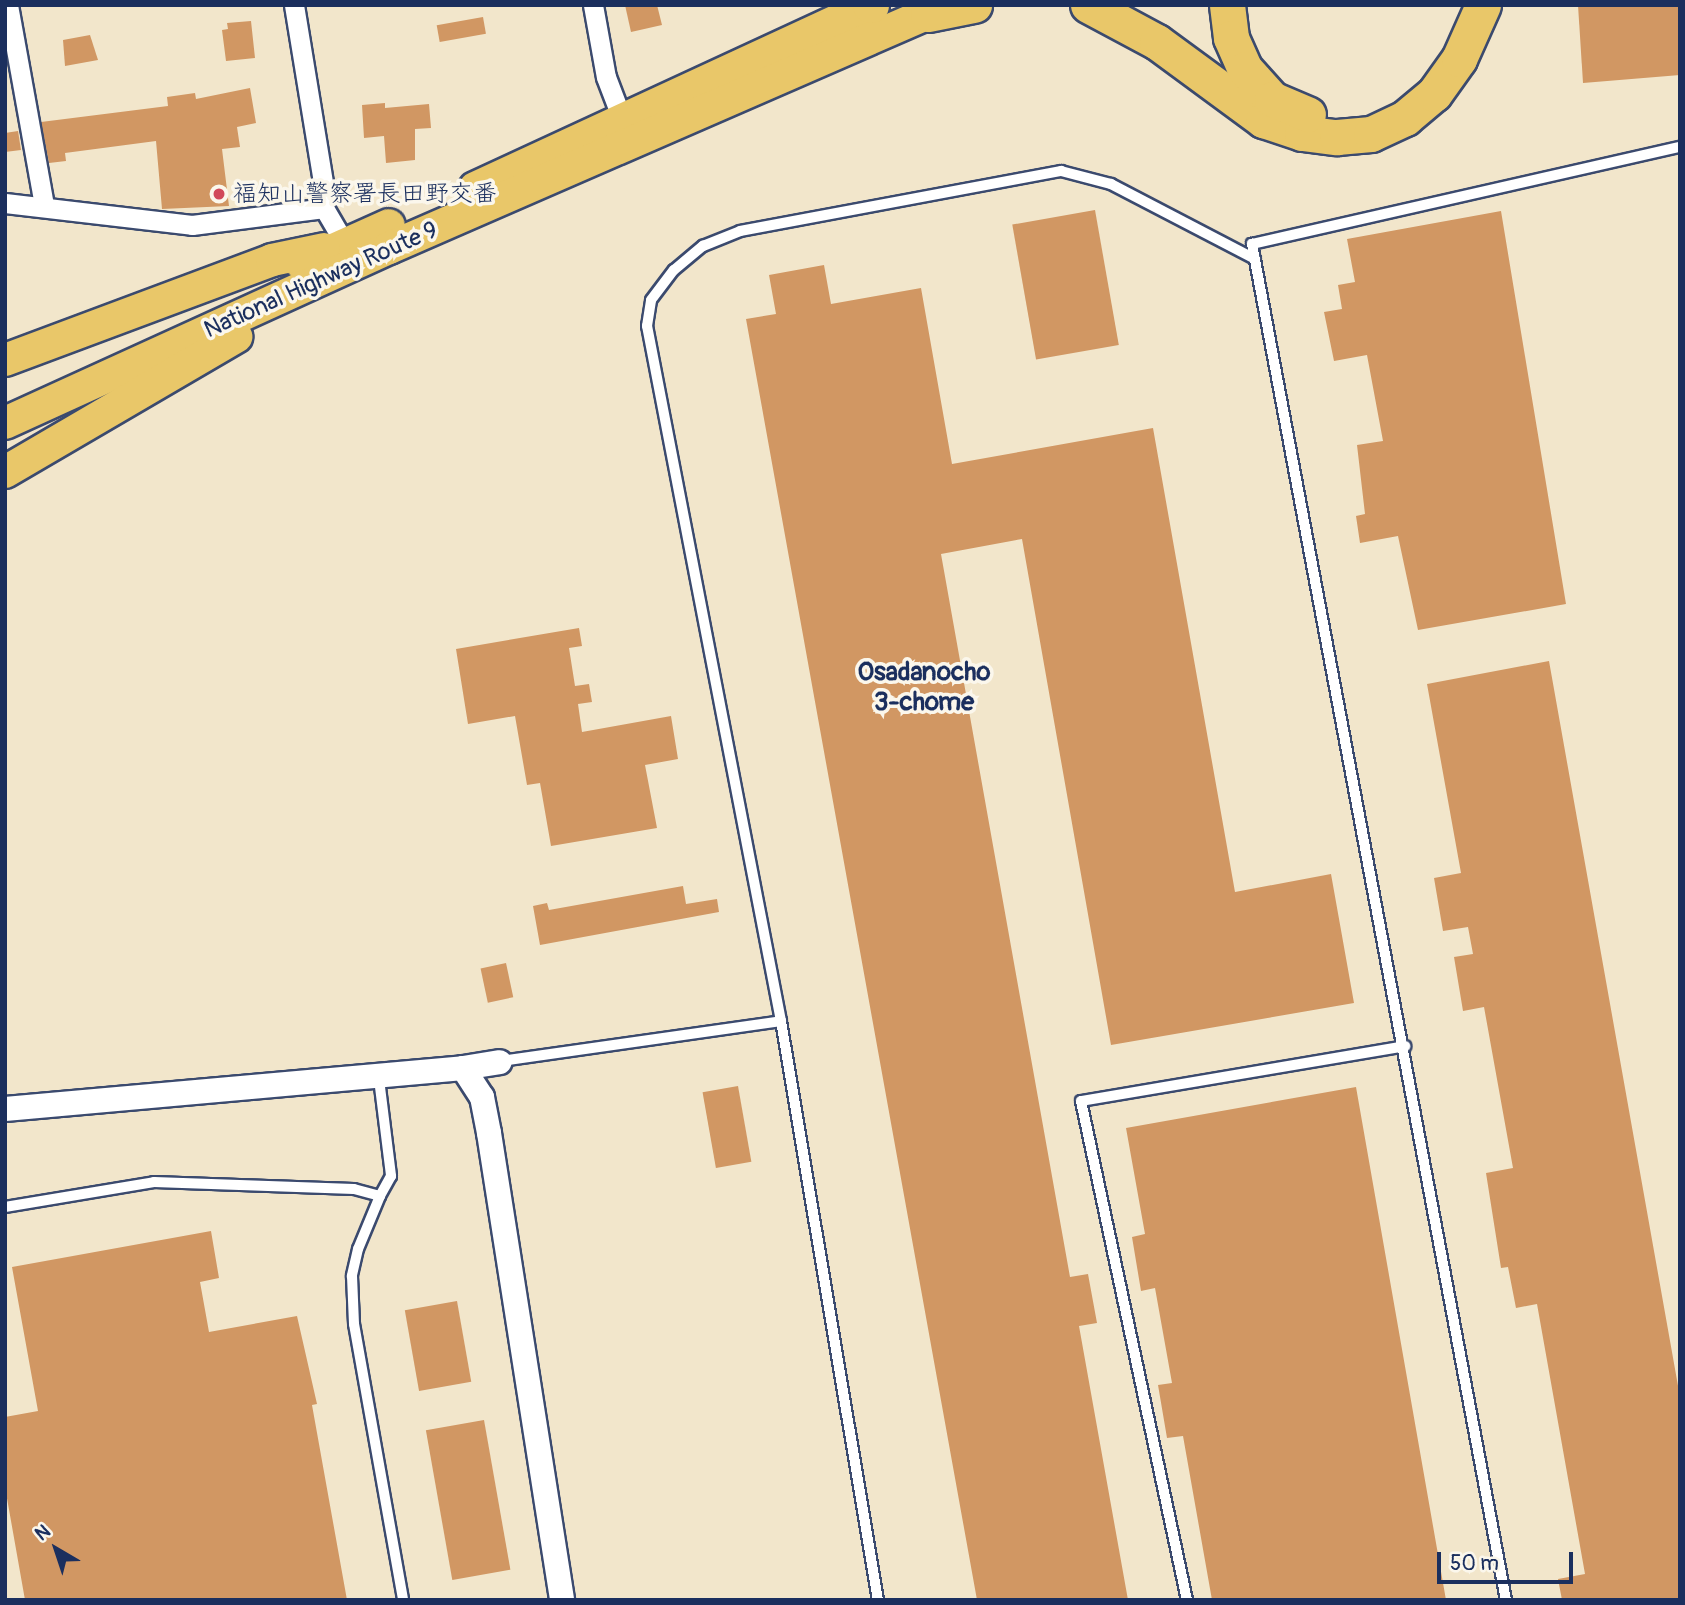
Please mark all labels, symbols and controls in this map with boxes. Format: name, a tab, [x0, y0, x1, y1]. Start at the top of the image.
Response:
place label: 福知山警察署長田野交番	[233, 180, 497, 208]
marker: 福知山警察署長田野交番	[211, 186, 227, 202]
street label: National Highway Route 9	[200, 215, 442, 345]
district label: Osadanocho 3-chome	[858, 657, 990, 718]
north arrow	[21, 1514, 91, 1584]
text: N	[30, 1519, 55, 1546]
scale bar	[1440, 1538, 1576, 1582]
text: 50 m	[1450, 1550, 1499, 1577]

